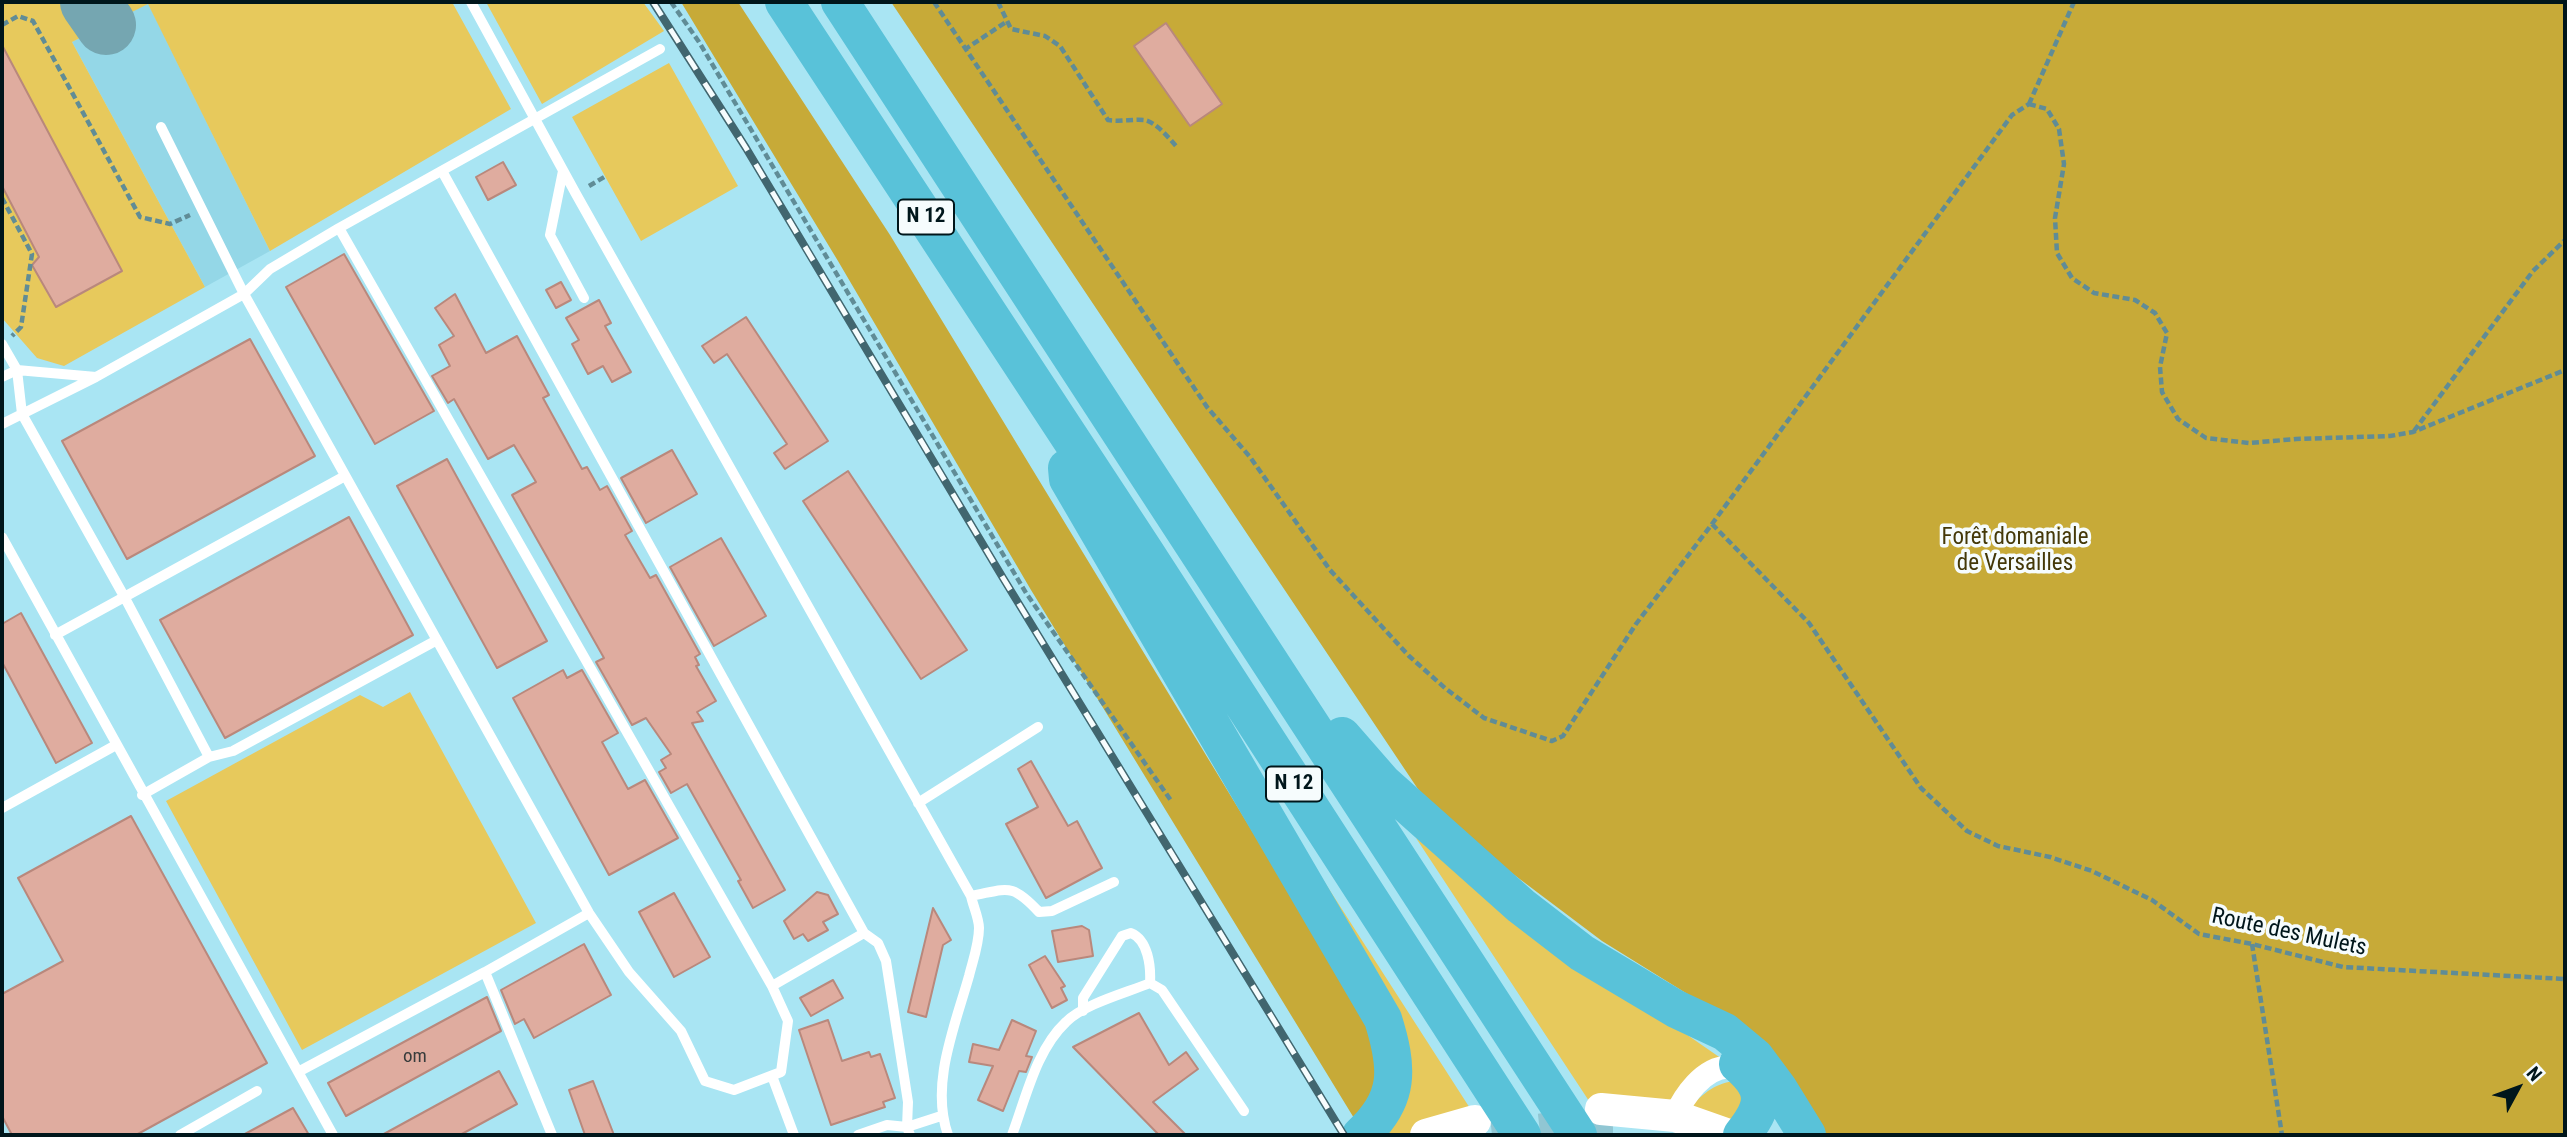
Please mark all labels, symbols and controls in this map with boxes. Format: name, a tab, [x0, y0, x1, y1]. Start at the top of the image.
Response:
road number: N 12	[898, 200, 954, 234]
park label: Forêt domaniale de Versailles	[1942, 524, 2088, 578]
road number: N 12	[1266, 766, 1322, 802]
street label: Route des Mulets	[2209, 903, 2369, 963]
house number: om	[403, 1046, 427, 1068]
north arrow	[2483, 1053, 2553, 1123]
text: N	[2522, 1062, 2547, 1086]

